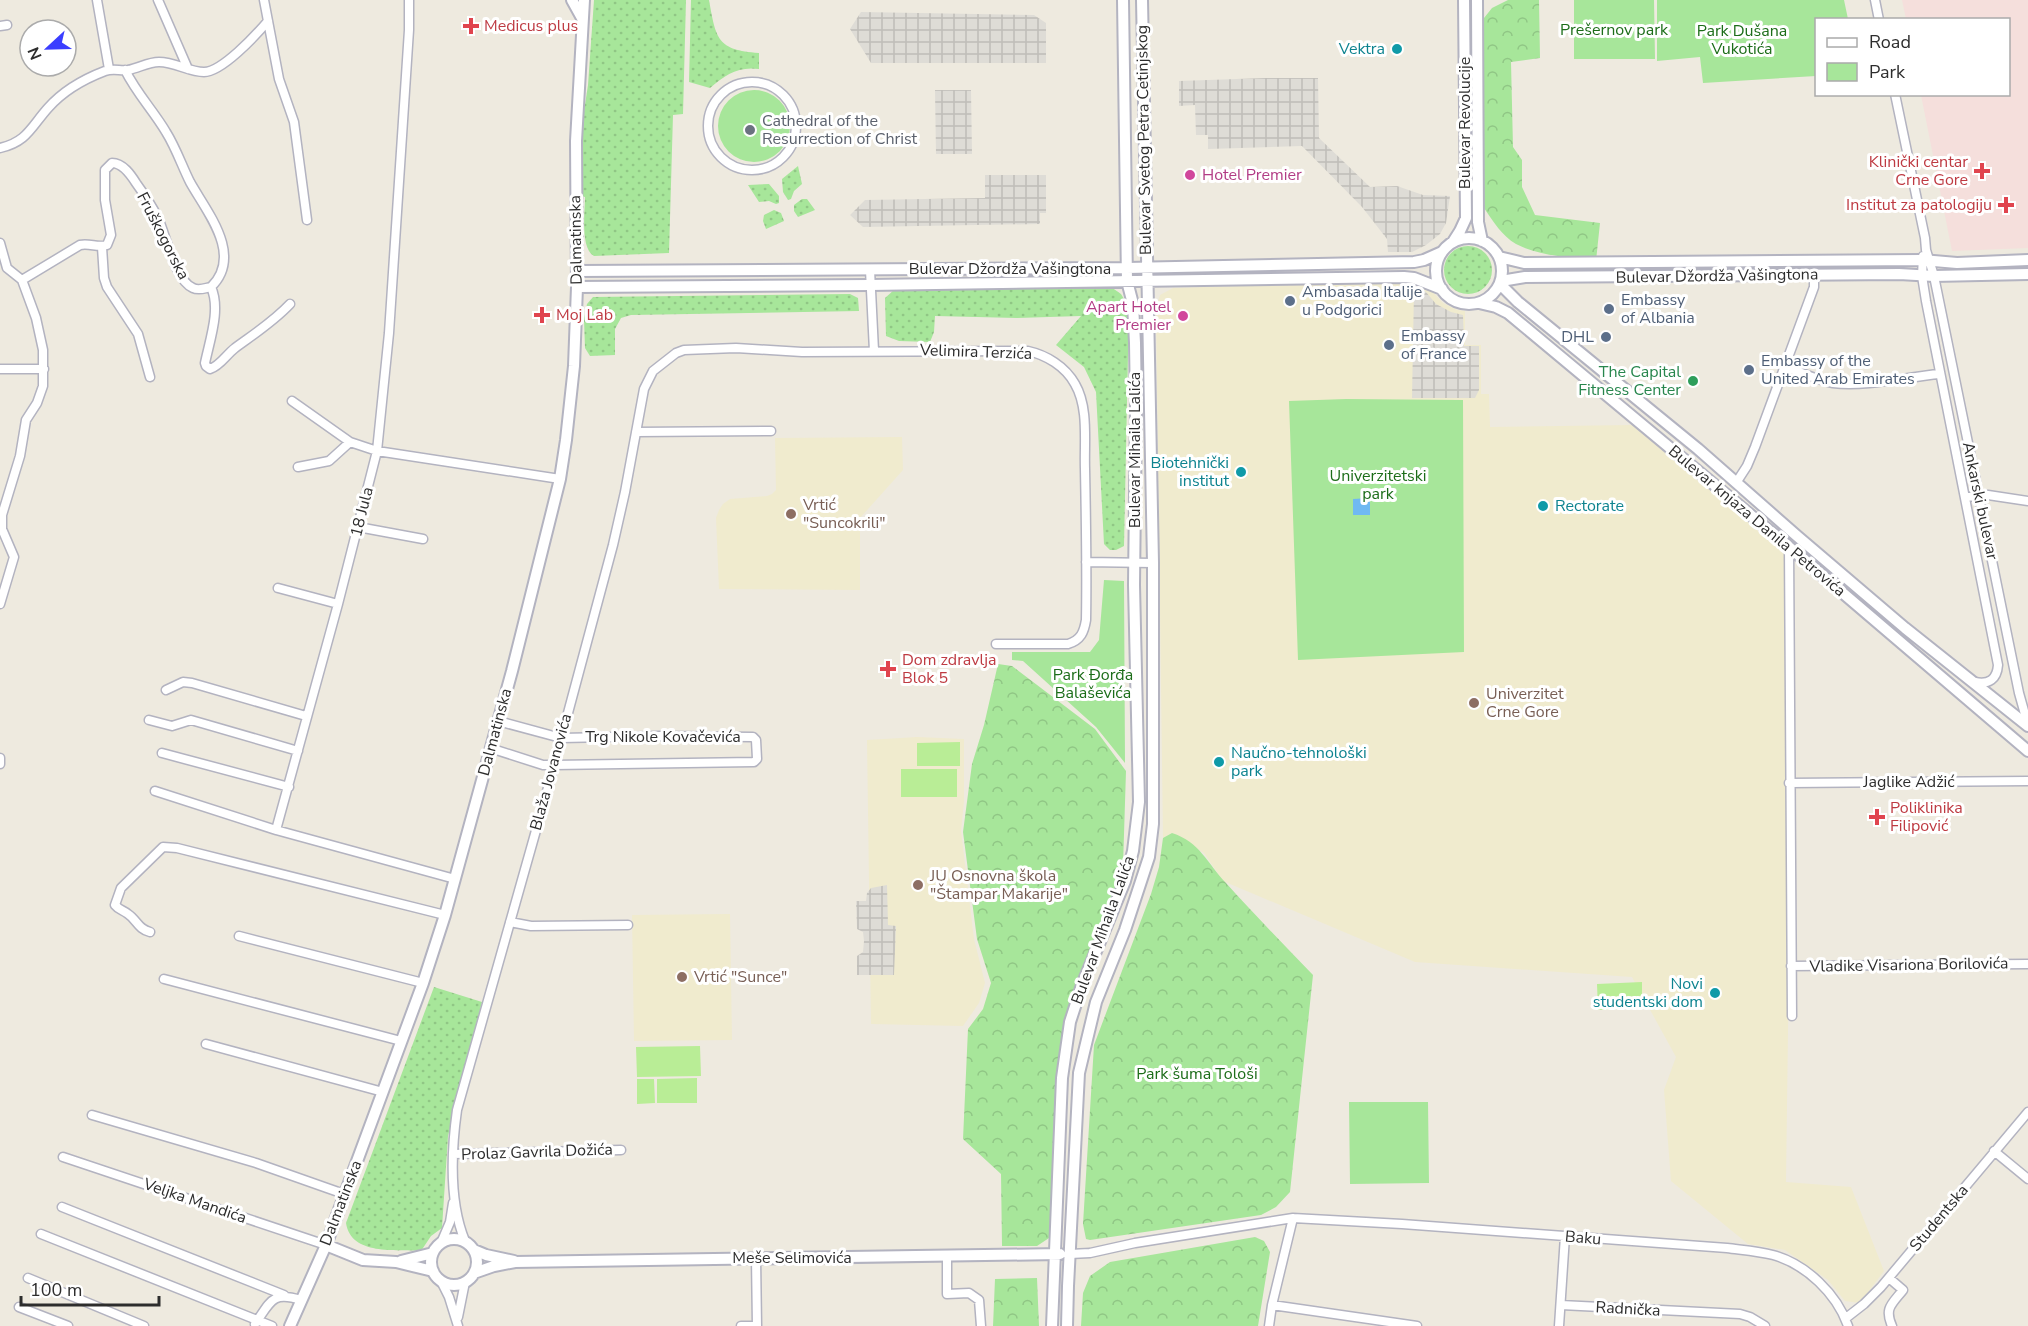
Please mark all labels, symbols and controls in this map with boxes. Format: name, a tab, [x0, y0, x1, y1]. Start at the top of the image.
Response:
place label: Medicus plus	[484, 15, 578, 37]
marker: Medicus plus	[462, 17, 480, 35]
north arrow	[18, 18, 78, 78]
legend	[1815, 18, 2010, 96]
park label: Prešernov park	[1560, 19, 1669, 41]
park label: Park Dušana Vukotića	[1697, 20, 1787, 60]
street label: Bulevar Svetog Petra Cetinjskog	[1131, 25, 1157, 255]
text: Road	[1869, 30, 1911, 54]
place label: Vektra	[1338, 38, 1385, 60]
marker: Vektra	[1390, 42, 1404, 56]
text: N	[23, 44, 47, 63]
street label: Bulevar Revolucije	[1454, 57, 1476, 189]
text: Park	[1869, 60, 1906, 84]
place label: Cathedral of the Resurrection of Christ	[762, 110, 918, 150]
marker: Cathedral of the Resurrection of Christ	[743, 123, 757, 137]
place label: Klinički centar Crne Gore	[1869, 151, 1968, 191]
marker: Klinički centar Crne Gore	[1973, 162, 1991, 180]
place label: Hotel Premier	[1202, 164, 1302, 186]
marker: Hotel Premier	[1183, 168, 1197, 182]
street label: Fruškogorska	[131, 188, 195, 284]
place label: Institut za patologiju	[1846, 194, 1992, 216]
street label: Dalmatinska	[564, 195, 588, 285]
marker: Institut za patologiju	[1997, 196, 2015, 214]
street label: Bulevar Džordža Vašingtona	[909, 258, 1111, 280]
street label: Bulevar Džordža Vašingtona	[1616, 263, 1818, 289]
place label: Ambasada Italije u Podgorici	[1302, 281, 1422, 321]
place label: Embassy of Albania	[1621, 289, 1695, 329]
marker: Ambasada Italije u Podgorici	[1283, 294, 1297, 308]
place label: Apart Hotel Premier	[1086, 296, 1171, 336]
marker: Embassy of Albania	[1602, 302, 1616, 316]
place label: Moj Lab	[556, 304, 613, 326]
marker: Moj Lab	[533, 306, 551, 324]
marker: Apart Hotel Premier	[1176, 309, 1190, 323]
place label: Embassy of France	[1401, 325, 1467, 365]
place label: DHL	[1561, 326, 1594, 348]
marker: DHL	[1599, 330, 1613, 344]
marker: Embassy of France	[1382, 338, 1396, 352]
street label: Velimira Terzića	[918, 339, 1033, 365]
place label: Embassy of the United Arab Emirates	[1761, 350, 1915, 390]
place label: The Capital Fitness Center	[1578, 361, 1681, 401]
marker: Embassy of the United Arab Emirates	[1742, 363, 1756, 377]
street label: Bulevar Mihaila Lalića	[1124, 372, 1146, 528]
marker: The Capital Fitness Center	[1686, 374, 1700, 388]
street label: Bulevar knjaza Danila Petrovića	[1664, 440, 1850, 602]
street label: Ankarski bulevar	[1957, 440, 2003, 562]
place label: Biotehnički institut	[1151, 452, 1229, 492]
marker: Biotehnički institut	[1234, 465, 1248, 479]
park label: Univerzitetski park	[1330, 465, 1427, 505]
street label: 18 Jula	[345, 485, 379, 539]
place label: Vrtić "Suncokrili"	[802, 494, 885, 534]
place label: Rectorate	[1555, 495, 1624, 517]
marker: Rectorate	[1536, 499, 1550, 513]
marker: Vrtić "Suncokrili"	[784, 507, 798, 521]
place label: Dom zdravlja Blok 5	[902, 649, 996, 689]
marker: Dom zdravlja Blok 5	[879, 660, 897, 678]
park label: Park Đorđa Balaševića	[1053, 664, 1133, 704]
place label: Univerzitet Crne Gore	[1486, 683, 1564, 723]
street label: Dalmatinska	[473, 686, 517, 778]
marker: Univerzitet Crne Gore	[1467, 696, 1481, 710]
street label: Blaža Jovanovića	[525, 711, 577, 833]
street label: Trg Nikole Kovačevića	[585, 726, 741, 748]
place label: Naučno-tehnološki park	[1231, 742, 1367, 782]
marker: Naučno-tehnološki park	[1212, 755, 1226, 769]
street label: Jaglike Adžić	[1862, 771, 1955, 793]
place label: Poliklinika Filipović	[1890, 797, 1963, 837]
marker: Poliklinika Filipović	[1868, 808, 1886, 826]
street label: Bulevar Mihaila Lalića	[1066, 853, 1140, 1007]
place label: JU Osnovna škola "Štampar Makarije"	[929, 865, 1068, 905]
marker: JU Osnovna škola "Štampar Makarije"	[911, 878, 925, 892]
street label: Vladike Visariona Borilovića	[1808, 952, 2009, 978]
place label: Vrtić "Sunce"	[693, 966, 787, 988]
marker: Vrtić "Sunce"	[675, 970, 689, 984]
place label: Novi studentski dom	[1593, 973, 1703, 1013]
marker: Novi studentski dom	[1708, 986, 1722, 1000]
park label: Park šuma Tološi	[1136, 1063, 1258, 1085]
street label: Prolaz Gavrila Dožića	[461, 1138, 613, 1166]
street label: Dalmatinska	[315, 1157, 367, 1249]
street label: Veljka Mandića	[140, 1173, 250, 1229]
street label: Studentska	[1905, 1180, 1973, 1256]
street label: Baku	[1564, 1225, 1602, 1251]
street label: Meše Selimovića	[732, 1247, 852, 1269]
scale bar	[21, 1269, 159, 1307]
text: 100 m	[30, 1278, 82, 1302]
street label: Radnička	[1595, 1296, 1661, 1322]

